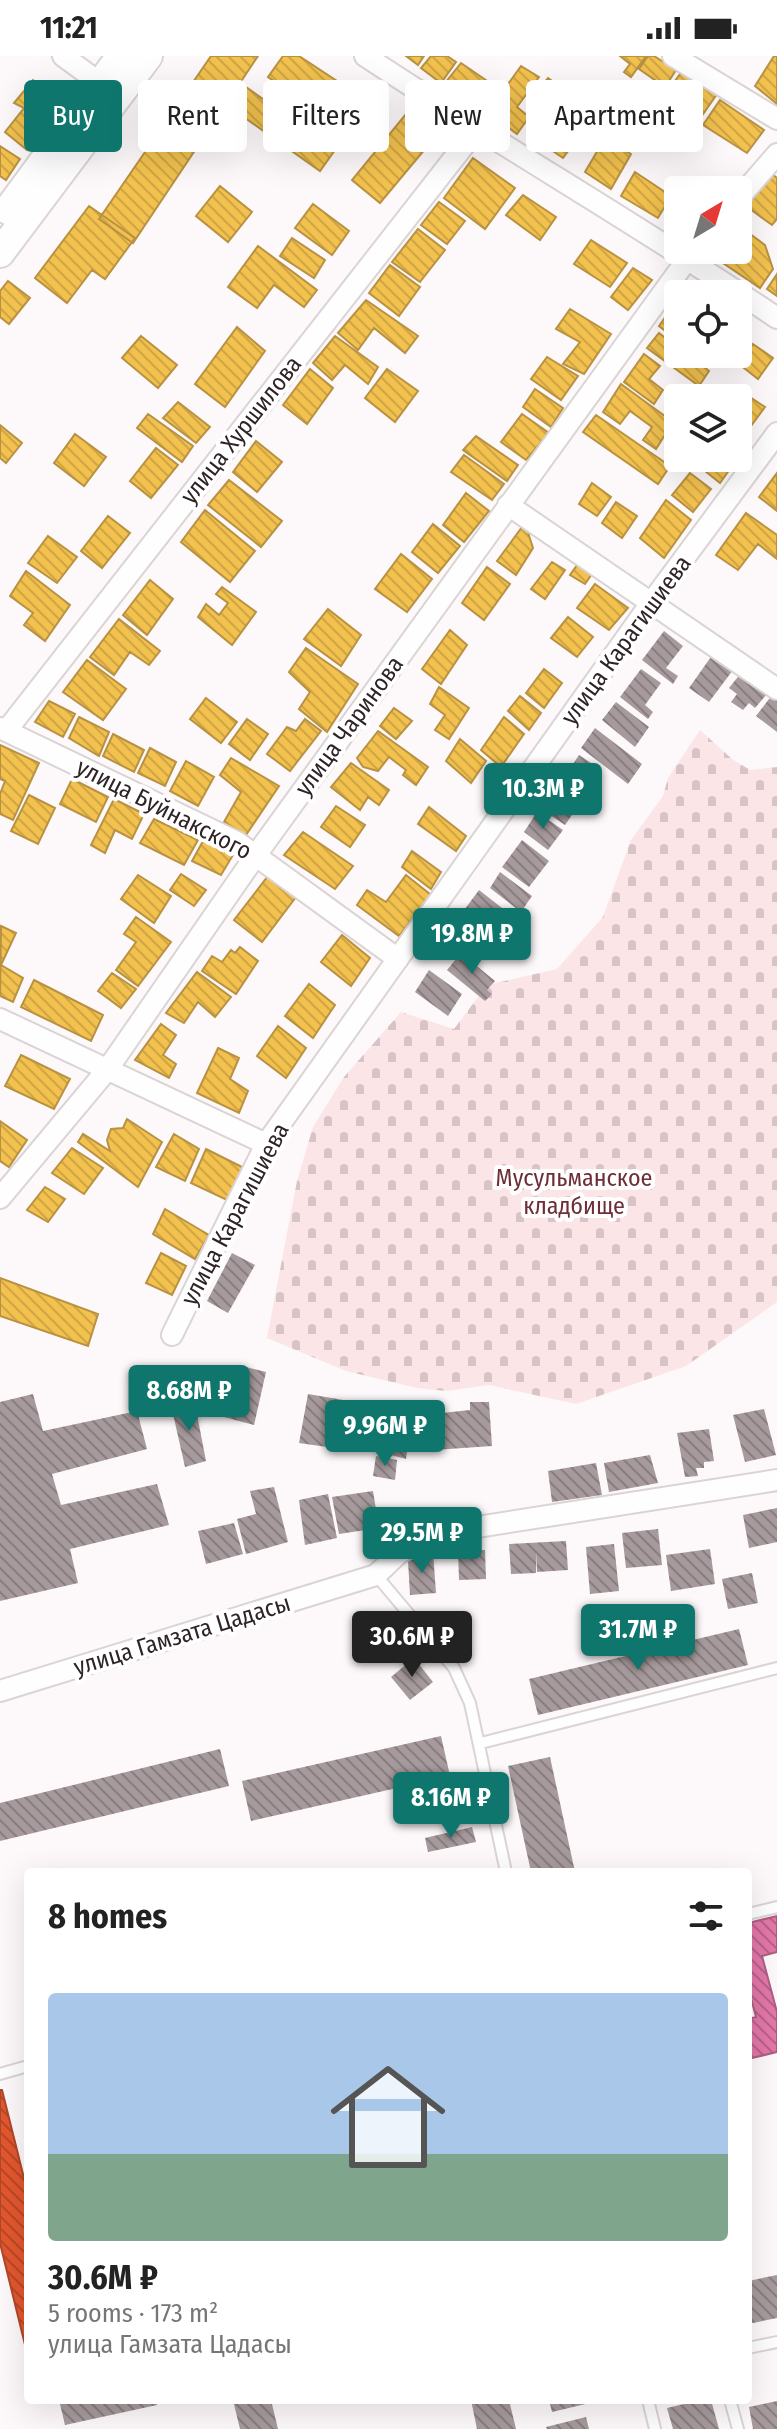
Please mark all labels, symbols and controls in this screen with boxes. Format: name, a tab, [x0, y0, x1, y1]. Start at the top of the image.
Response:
text: 11:21	[40, 10, 98, 46]
chip: Buy	[24, 80, 122, 152]
chip: Rent	[138, 80, 247, 152]
chip: Filters	[263, 80, 389, 152]
chip: New	[405, 80, 510, 152]
chip: Apartment	[526, 80, 703, 152]
north arrow	[664, 176, 752, 264]
map controls	[664, 176, 752, 472]
button: locate	[664, 280, 752, 368]
street label: улица Хуршилова	[175, 351, 307, 509]
button: layers	[664, 384, 752, 472]
street label: улица Карагишиева	[555, 550, 697, 730]
street label: улица Чаринова	[289, 651, 409, 801]
street label: улица Буйнакского	[72, 753, 256, 865]
pin: 10.3M ₽	[469, 763, 617, 831]
text: 10.3M ₽	[502, 773, 584, 804]
pin: 19.8M ₽	[398, 908, 546, 976]
text: 19.8M ₽	[431, 918, 513, 949]
street label: улица Карагишиева	[175, 1118, 295, 1310]
park label: Мусульманское кладбище	[496, 1164, 652, 1220]
pin: 8.68M ₽	[115, 1365, 263, 1433]
text: 8.68M ₽	[147, 1375, 231, 1406]
pin: 9.96M ₽	[311, 1400, 459, 1468]
text: 9.96M ₽	[343, 1410, 427, 1441]
pin: 29.5M ₽	[348, 1507, 496, 1575]
text: 29.5M ₽	[381, 1517, 463, 1548]
street label: улица Гамзата Цадасы	[70, 1589, 294, 1681]
pin: 31.7M ₽	[564, 1604, 712, 1672]
pin: 30.6M ₽	[338, 1611, 486, 1679]
text: 31.7M ₽	[599, 1614, 677, 1645]
text: 30.6M ₽	[370, 1621, 454, 1652]
pin: 8.16M ₽	[377, 1772, 525, 1840]
text: 8.16M ₽	[411, 1782, 491, 1813]
icon: filters	[684, 1894, 728, 1938]
text: 8 homes	[48, 1896, 167, 1937]
icon: home	[316, 2045, 460, 2189]
text: 30.6M ₽	[48, 2257, 158, 2298]
text: 5 rooms · 173 m²	[48, 2298, 218, 2329]
text: улица Гамзата Цадасы	[48, 2329, 292, 2360]

